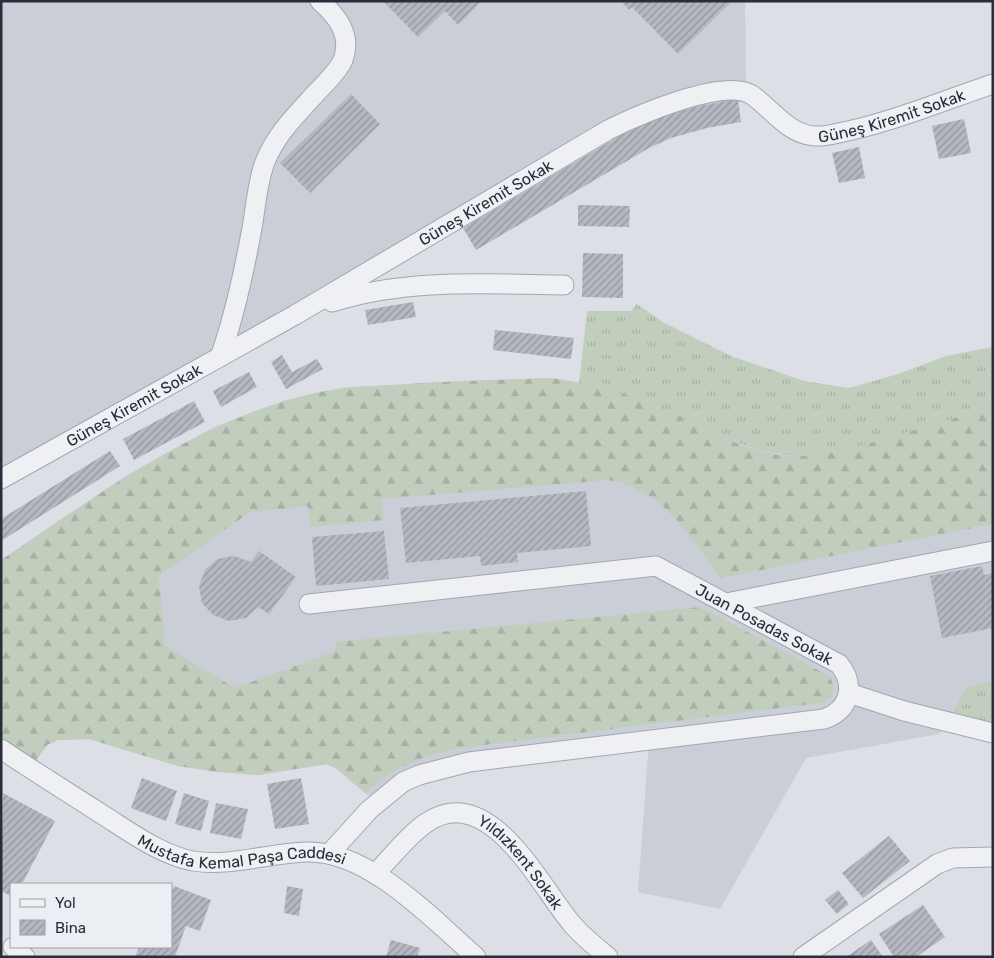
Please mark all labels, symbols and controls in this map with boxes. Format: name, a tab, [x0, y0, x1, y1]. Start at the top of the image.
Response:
street label: Güneş Kiremit Sokak	[817, 85, 968, 146]
street label: Güneş Kiremit Sokak	[415, 155, 557, 250]
street label: Güneş Kiremit Sokak	[63, 360, 206, 451]
street label: Juan Posadas Sokak	[692, 580, 837, 669]
street label: Yıldızkent Sokak	[475, 811, 567, 914]
street label: Mustafa Kemal Paşa Caddesi	[134, 830, 349, 873]
legend	[10, 883, 172, 948]
text: Yol	[55, 894, 76, 912]
text: Bina	[55, 919, 86, 937]

